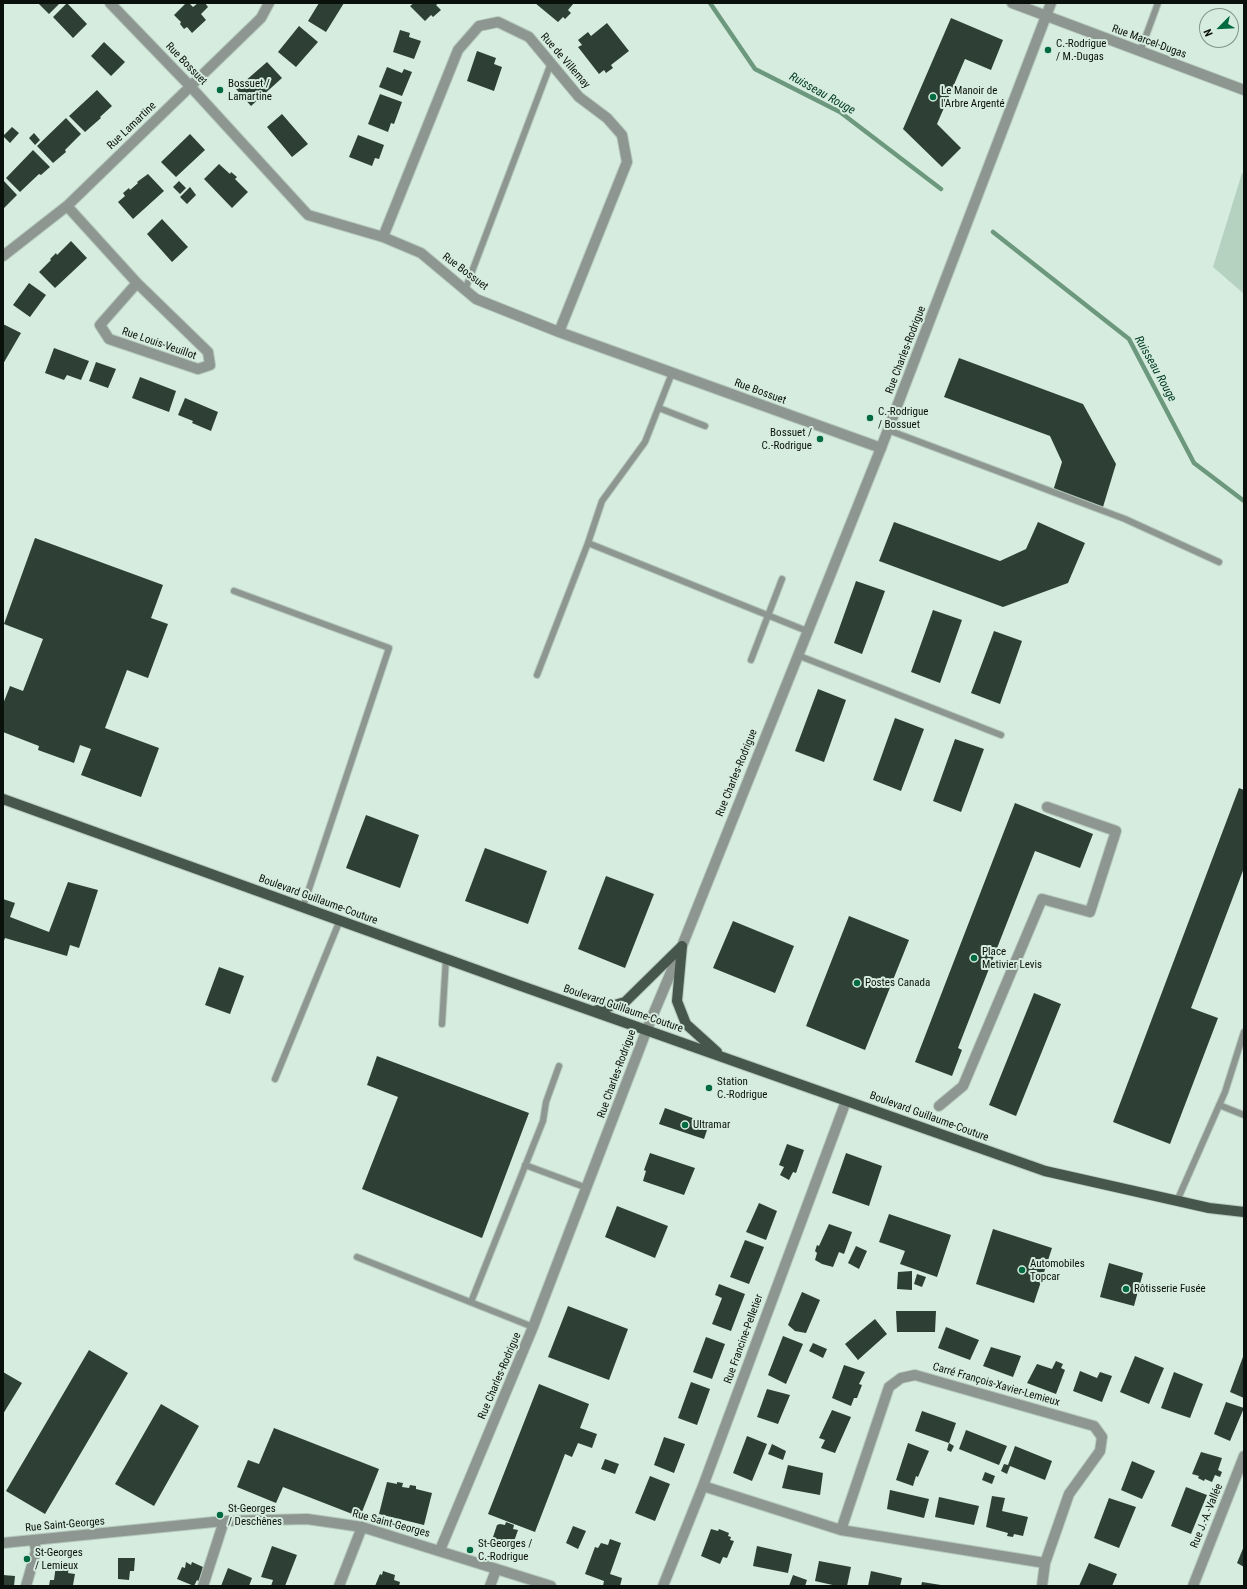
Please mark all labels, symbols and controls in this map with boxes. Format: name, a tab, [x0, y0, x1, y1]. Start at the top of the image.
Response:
north arrow	[1199, 8, 1239, 48]
street label: Rue Marcel-Dugas	[1110, 22, 1188, 62]
text: N	[1201, 27, 1216, 38]
street label: Rue de Villemay	[537, 31, 593, 91]
place label: C.-Rodrigue / M.-Dugas	[1056, 37, 1106, 63]
street label: Rue Bossuet	[162, 40, 210, 88]
marker: C.-Rodrigue / M.-Dugas	[1043, 45, 1053, 55]
water label: Ruisseau Rouge	[786, 70, 858, 118]
place label: Bossuet / Lamartine	[228, 77, 272, 103]
place label: Le Manoir de l'Arbre Argenté	[941, 84, 1005, 110]
marker: Bossuet / Lamartine	[215, 85, 225, 95]
marker: Le Manoir de l'Arbre Argenté	[928, 92, 938, 102]
street label: Rue Lamartine	[105, 99, 159, 153]
street label: Rue Bossuet	[439, 250, 491, 294]
street label: Rue Charles-Rodrigue	[883, 304, 929, 396]
street label: Rue Louis-Veuillot	[120, 325, 198, 363]
water label: Ruisseau Rouge	[1131, 333, 1179, 405]
street label: Rue Bossuet	[732, 377, 788, 407]
place label: C.-Rodrigue / Bossuet	[878, 405, 928, 431]
marker: C.-Rodrigue / Bossuet	[865, 413, 875, 423]
place label: Bossuet / C.-Rodrigue	[762, 426, 812, 452]
marker: Bossuet / C.-Rodrigue	[815, 434, 825, 444]
street label: Rue Charles-Rodrigue	[713, 727, 761, 819]
street label: Boulevard Guillaume-Couture	[257, 872, 379, 928]
place label: Place Metivier Levis	[982, 945, 1042, 971]
marker: Place Metivier Levis	[969, 953, 979, 963]
place label: Postes Canada	[865, 976, 930, 990]
marker: Postes Canada	[852, 978, 862, 988]
street label: Boulevard Guillaume-Couture	[561, 982, 685, 1036]
street label: Rue Charles-Rodrigue	[595, 1028, 639, 1120]
place label: Station C.-Rodrigue	[717, 1075, 767, 1101]
marker: Station C.-Rodrigue	[704, 1083, 714, 1093]
street label: Boulevard Guillaume-Couture	[868, 1089, 990, 1145]
place label: Ultramar	[693, 1118, 730, 1132]
marker: Ultramar	[680, 1120, 690, 1130]
place label: Automobiles Topcar	[1030, 1257, 1085, 1283]
marker: Automobiles Topcar	[1017, 1265, 1027, 1275]
place label: Rôtisserie Fusée	[1134, 1282, 1206, 1296]
marker: Rôtisserie Fusée	[1121, 1284, 1131, 1294]
street label: Rue Francine-Pelletier	[722, 1292, 766, 1386]
street label: Rue Charles-Rodrigue	[476, 1331, 524, 1421]
street label: Carré François-Xavier-Lemieux	[931, 1360, 1061, 1410]
street label: Rue J.-A.-Vallée	[1188, 1482, 1226, 1550]
place label: St-Georges / Deschênes	[228, 1502, 282, 1528]
street label: Rue Saint-Georges	[351, 1507, 431, 1541]
marker: St-Georges / Deschênes	[215, 1510, 225, 1520]
street label: Rue Saint-Georges	[25, 1515, 105, 1535]
place label: St-Georges / C.-Rodrigue	[478, 1537, 532, 1563]
marker: St-Georges / C.-Rodrigue	[465, 1545, 475, 1555]
place label: St-Georges / Lemieux	[35, 1546, 83, 1572]
marker: St-Georges / Lemieux	[22, 1554, 32, 1564]

